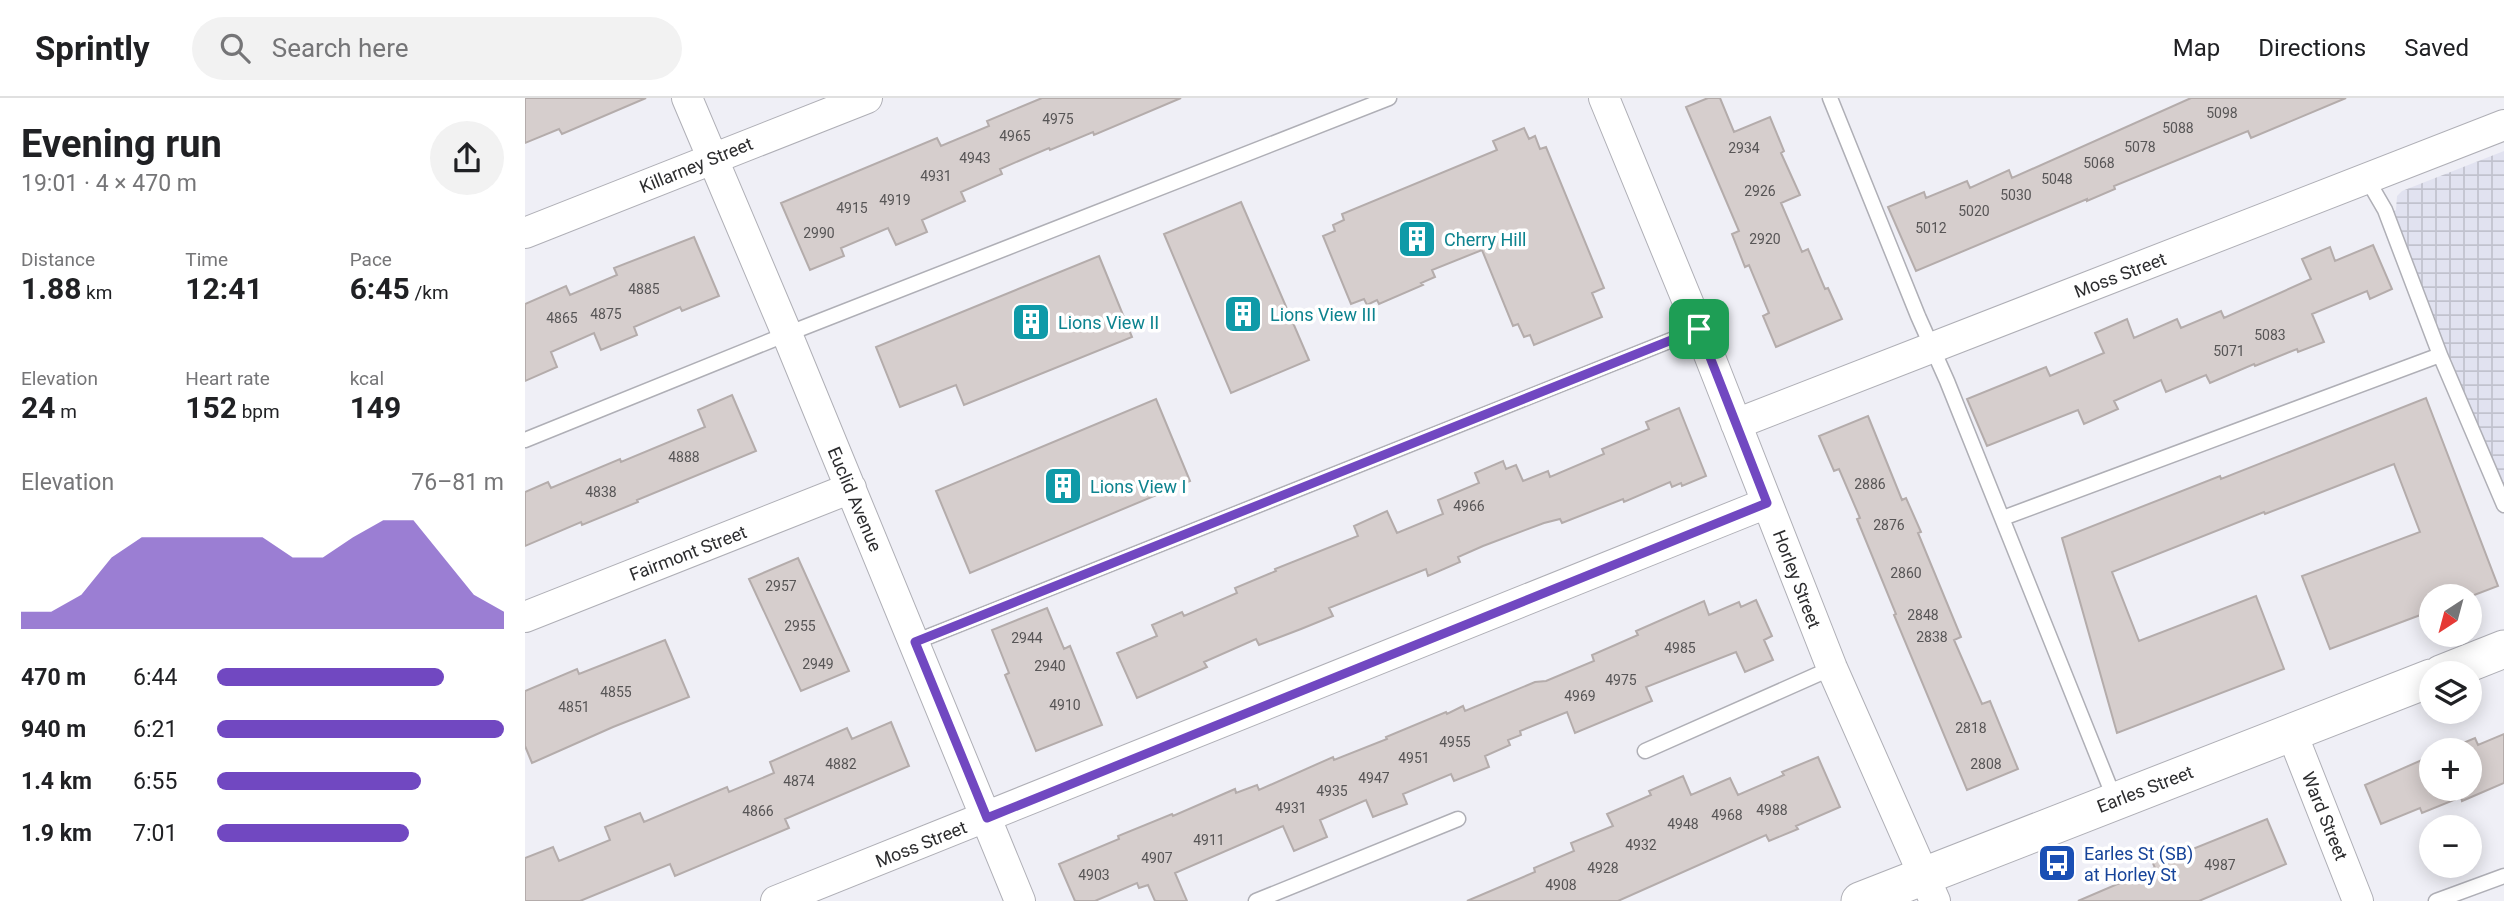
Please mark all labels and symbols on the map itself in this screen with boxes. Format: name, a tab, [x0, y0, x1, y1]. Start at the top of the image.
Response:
house number: 5098	[2206, 105, 2238, 121]
house number: 4975	[1042, 111, 1074, 127]
house number: 5088	[2162, 120, 2194, 136]
house number: 4965	[999, 128, 1031, 144]
street label: Killarney Street	[636, 133, 756, 197]
house number: 5078	[2124, 139, 2156, 155]
house number: 2934	[1728, 140, 1760, 156]
house number: 4943	[959, 150, 991, 166]
house number: 5068	[2083, 155, 2115, 171]
house number: 4931	[920, 168, 952, 184]
house number: 5048	[2041, 171, 2073, 187]
house number: 2926	[1744, 183, 1776, 199]
house number: 5030	[2000, 187, 2032, 203]
house number: 4919	[879, 192, 911, 208]
house number: 4915	[836, 200, 868, 216]
house number: 5020	[1958, 203, 1990, 219]
building icon: Cherry Hill	[1396, 218, 1438, 260]
house number: 5012	[1915, 220, 1947, 236]
house number: 2990	[803, 225, 835, 241]
place label: Cherry Hill	[1444, 229, 1527, 250]
house number: 2920	[1749, 231, 1781, 247]
street label: Moss Street	[2071, 248, 2169, 302]
house number: 4885	[628, 281, 660, 297]
building icon: Lions View III	[1222, 293, 1264, 335]
pin	[1669, 299, 1729, 359]
building icon: Lions View II	[1010, 301, 1052, 343]
place label: Lions View III	[1270, 304, 1376, 325]
house number: 4875	[590, 306, 622, 322]
house number: 4865	[546, 310, 578, 326]
place label: Lions View II	[1058, 312, 1159, 333]
house number: 5083	[2254, 327, 2286, 343]
house number: 5071	[2213, 343, 2245, 359]
street label: Euclid Avenue	[824, 444, 886, 554]
house number: 4888	[668, 449, 700, 465]
building icon: Lions View I	[1042, 465, 1084, 507]
place label: Lions View I	[1090, 476, 1186, 497]
house number: 2886	[1854, 476, 1886, 492]
house number: 4838	[585, 484, 617, 500]
house number: 4966	[1453, 498, 1485, 514]
house number: 2876	[1873, 517, 1905, 533]
street label: Fairmont Street	[626, 521, 750, 585]
street label: Horley Street	[1769, 527, 1825, 631]
house number: 2860	[1890, 565, 1922, 581]
house number: 2957	[765, 578, 797, 594]
north arrow	[2419, 584, 2481, 648]
house number: 2848	[1907, 607, 1939, 623]
house number: 2955	[784, 618, 816, 634]
house number: 2838	[1916, 629, 1948, 645]
house number: 2944	[1011, 630, 1043, 646]
house number: 4985	[1664, 640, 1696, 656]
house number: 2949	[802, 656, 834, 672]
house number: 2940	[1034, 658, 1066, 674]
house number: 4975	[1605, 672, 1637, 688]
house number: 4855	[600, 684, 632, 700]
house number: 4969	[1564, 688, 1596, 704]
house number: 4910	[1049, 697, 1081, 713]
house number: 4851	[558, 699, 590, 715]
house number: 2818	[1955, 720, 1987, 736]
house number: 4955	[1439, 734, 1471, 750]
house number: 4951	[1398, 750, 1430, 766]
house number: 4882	[825, 756, 857, 772]
house number: 2808	[1970, 756, 2002, 772]
street label: Earles Street	[2094, 761, 2196, 817]
street label: Ward Street	[2298, 769, 2352, 863]
house number: 4947	[1358, 770, 1390, 786]
house number: 4874	[783, 773, 815, 789]
house number: 4935	[1316, 783, 1348, 799]
house number: 4931	[1275, 800, 1307, 816]
house number: 4988	[1756, 802, 1788, 818]
house number: 4866	[742, 803, 774, 819]
house number: 4968	[1711, 807, 1743, 823]
street label: Moss Street	[872, 816, 970, 872]
house number: 4948	[1667, 816, 1699, 832]
house number: 4911	[1193, 832, 1225, 848]
house number: 4932	[1625, 837, 1657, 853]
bus stop icon: Earles St (SB) at Horley St	[2036, 842, 2078, 884]
place label: Earles St (SB) at Horley St	[2084, 843, 2193, 885]
house number: 4907	[1141, 850, 1173, 866]
house number: 4987	[2204, 857, 2236, 873]
house number: 4928	[1587, 860, 1619, 876]
house number: 4903	[1078, 867, 1110, 883]
house number: 4908	[1545, 877, 1577, 893]

